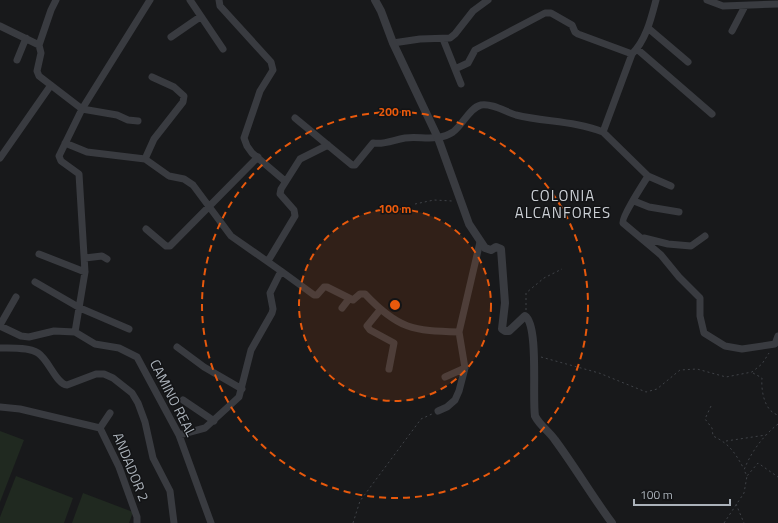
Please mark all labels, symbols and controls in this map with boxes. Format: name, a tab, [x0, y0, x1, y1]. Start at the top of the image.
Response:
text: 200 m	[379, 102, 411, 121]
district label: COLONIA ALCANFORES	[515, 184, 611, 224]
text: 100 m	[379, 199, 411, 218]
centre of rings	[388, 298, 402, 312]
street label: CAMINO REAL	[145, 355, 202, 440]
street label: ANDADOR 2	[108, 429, 155, 505]
scale bar	[634, 481, 730, 507]
text: 100 m	[640, 485, 673, 504]

